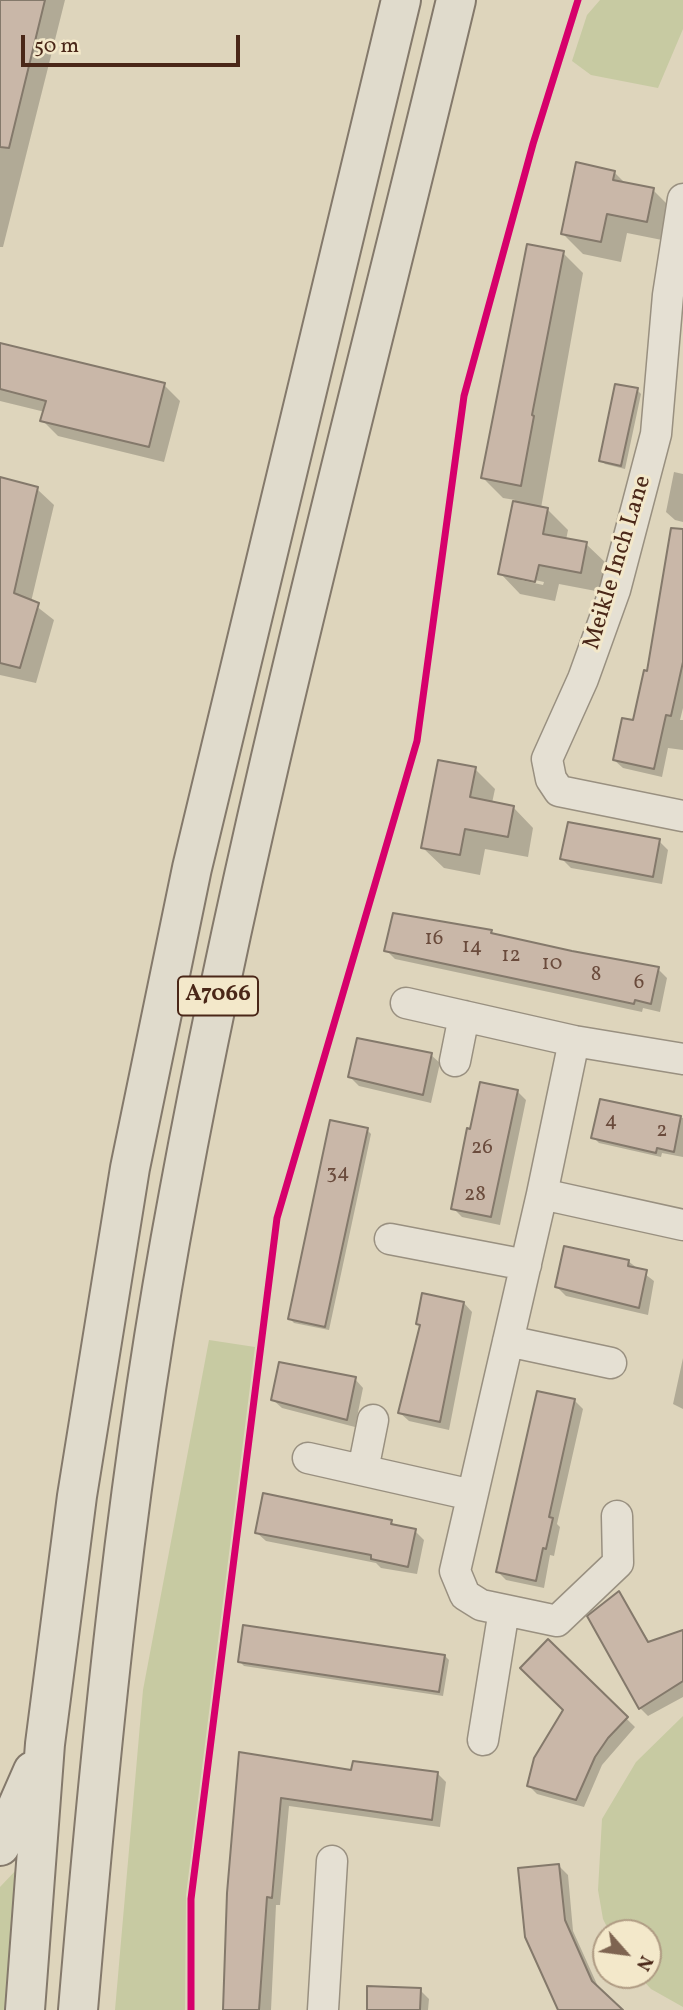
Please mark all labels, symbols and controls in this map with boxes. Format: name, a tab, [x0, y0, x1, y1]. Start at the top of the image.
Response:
scale bar	[24, 21, 243, 65]
text: 50 m	[34, 32, 79, 61]
street label: Meikle Inch Lane	[579, 473, 659, 653]
house number: 16	[425, 927, 443, 953]
house number: 14	[462, 935, 482, 961]
house number: 12	[501, 944, 521, 970]
house number: 10	[542, 952, 562, 978]
house number: 8	[591, 963, 601, 989]
house number: 6	[634, 971, 644, 997]
road number: A7066	[178, 976, 258, 1015]
house number: 4	[605, 1109, 617, 1135]
house number: 2	[656, 1119, 668, 1145]
house number: 26	[471, 1136, 493, 1162]
house number: 34	[326, 1161, 350, 1187]
house number: 28	[464, 1183, 486, 1209]
north arrow	[592, 1919, 662, 1989]
text: N	[629, 1951, 658, 1975]

